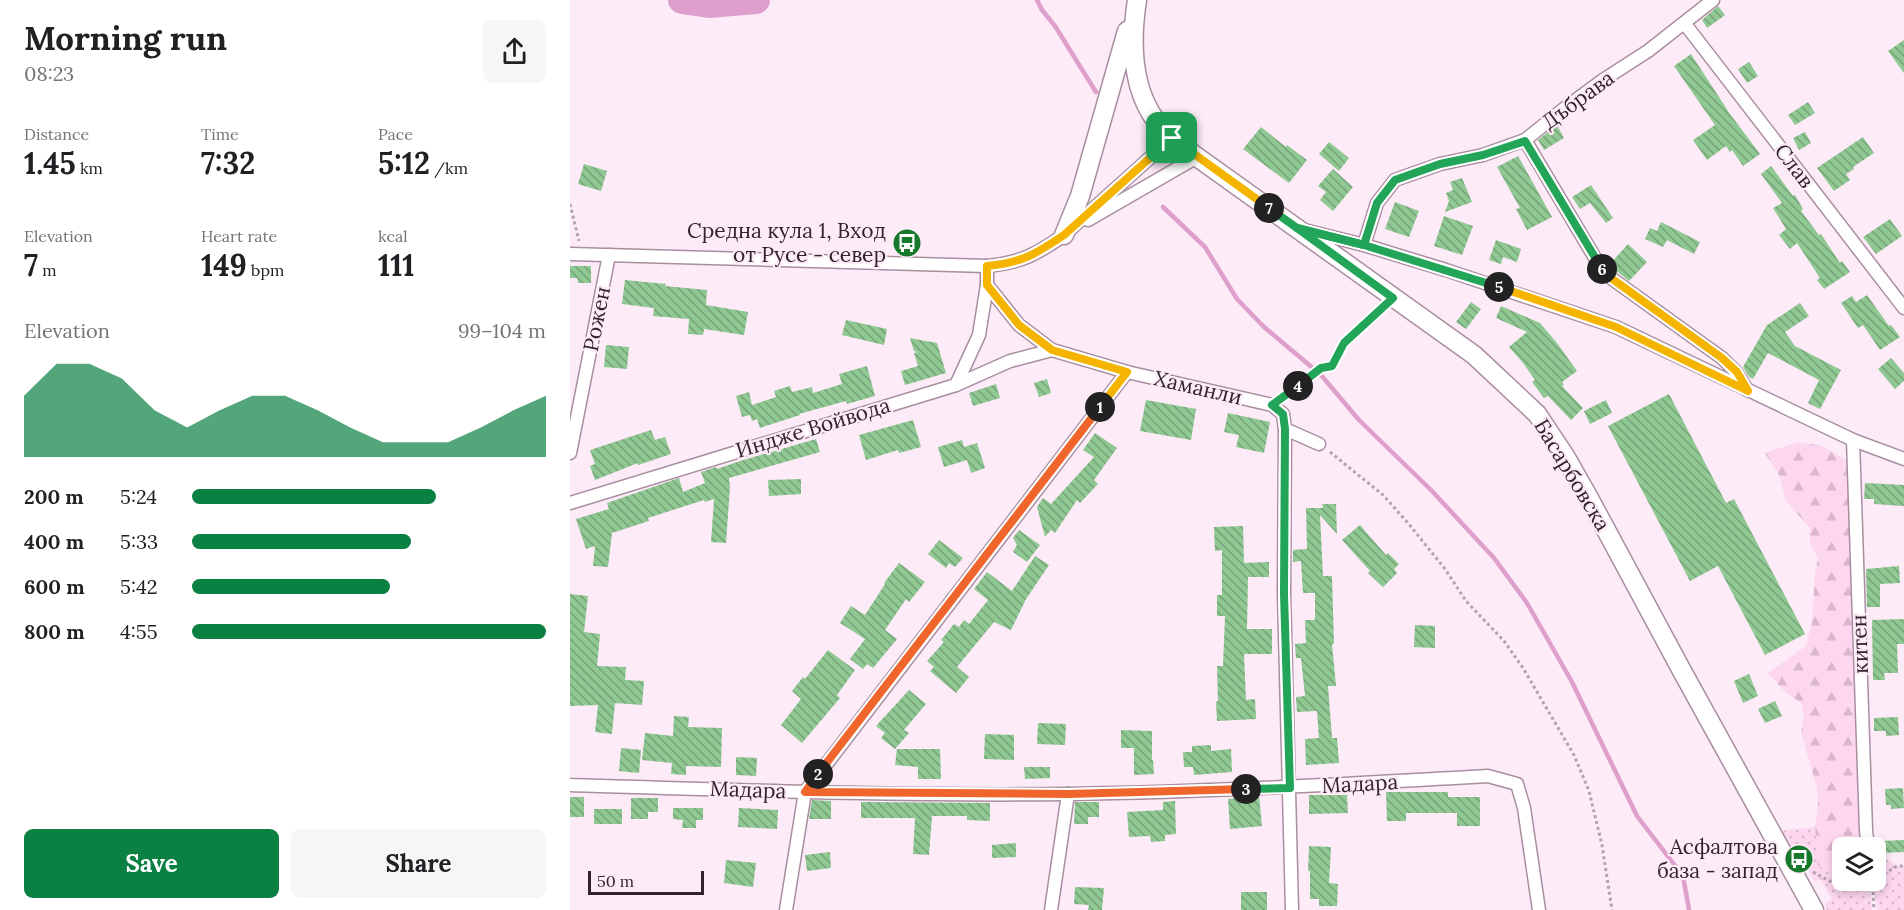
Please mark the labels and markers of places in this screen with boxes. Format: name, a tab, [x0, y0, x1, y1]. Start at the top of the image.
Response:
pin	[1146, 112, 1197, 163]
pin: 7	[1254, 193, 1284, 223]
place label: Средна кула 1, Вход от Русе - север	[687, 217, 886, 268]
bus stop icon: Средна кула 1, Вход от Русе - север	[891, 227, 923, 259]
pin: 6	[1587, 254, 1617, 284]
pin: 5	[1484, 272, 1514, 302]
pin: 4	[1283, 371, 1313, 401]
pin: 1	[1085, 392, 1115, 422]
pin: 2	[803, 759, 833, 789]
pin: 3	[1231, 774, 1261, 804]
place label: Асфалтова база - запад	[1657, 833, 1778, 884]
bus stop icon: Асфалтова база - запад	[1783, 843, 1815, 875]

